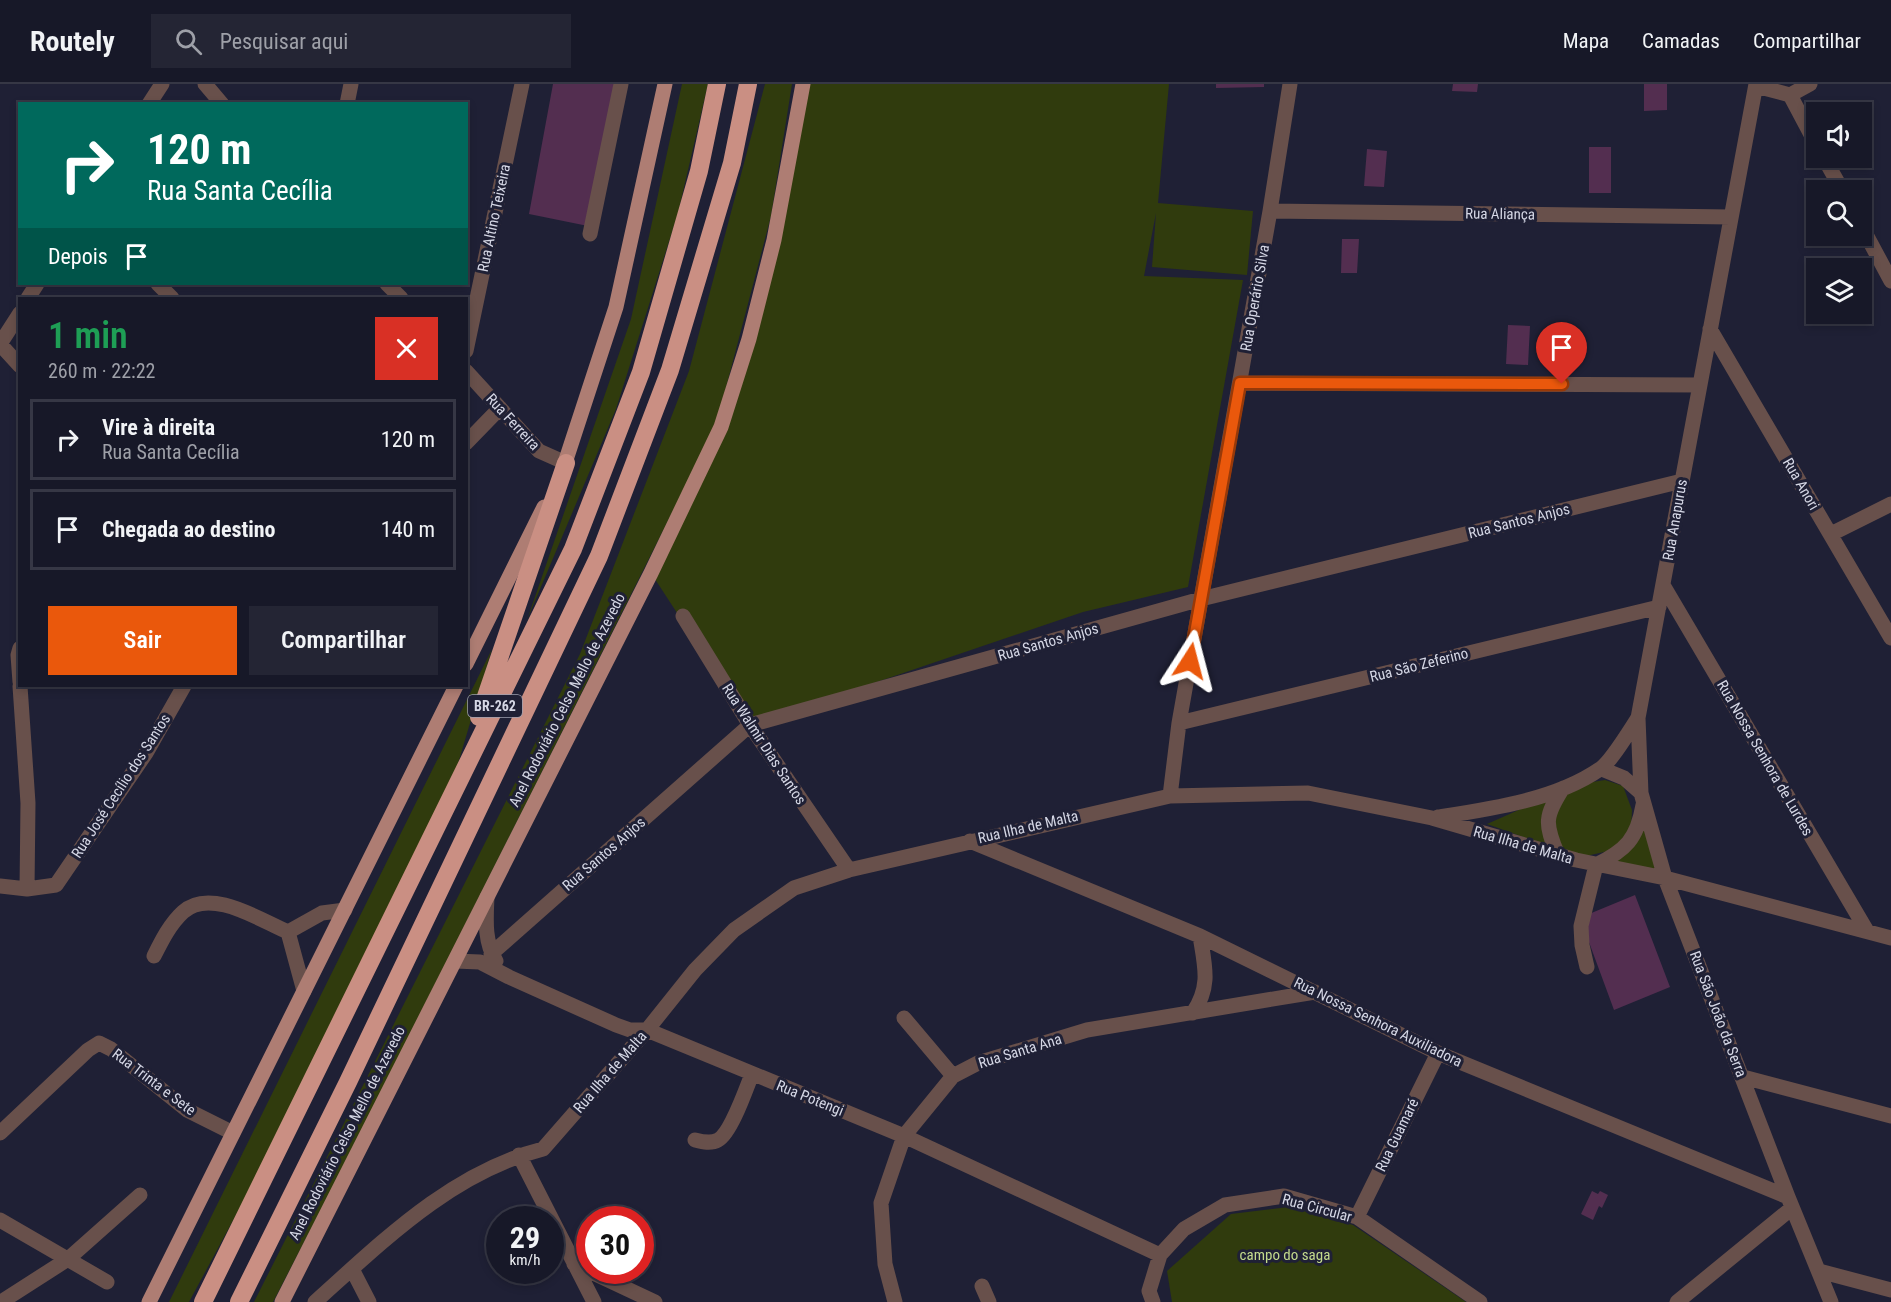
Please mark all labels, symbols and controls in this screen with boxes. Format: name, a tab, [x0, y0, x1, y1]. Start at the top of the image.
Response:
search box	[151, 14, 571, 68]
text: Routely	[30, 25, 115, 58]
icon: search	[172, 25, 205, 58]
text: Pesquisar aqui	[220, 29, 348, 54]
text: Mapa	[1563, 29, 1609, 53]
text: Camadas	[1642, 29, 1720, 53]
text: Compartilhar	[1753, 29, 1861, 53]
map controls	[1806, 102, 1872, 324]
button: sound	[1806, 102, 1872, 168]
text: 120 m	[147, 125, 252, 174]
icon: right	[48, 126, 126, 204]
street label: Rua Altino Teixeira	[474, 162, 514, 274]
text: Rua Santa Cecília	[147, 175, 333, 207]
button: search	[1806, 180, 1872, 246]
street label: Rua Aliança	[1465, 204, 1535, 224]
icon: arrive	[120, 240, 153, 273]
street label: Rua Operário Silva	[1237, 243, 1273, 353]
text: Depois	[48, 244, 108, 269]
button: layers	[1806, 258, 1872, 324]
text: 1 min	[48, 315, 128, 357]
button: close	[375, 317, 438, 380]
pin	[1536, 322, 1587, 384]
icon: arrive	[1545, 331, 1578, 364]
text: 260 m · 22:22	[48, 359, 155, 383]
street label: Rua Ferreira	[482, 390, 544, 454]
text: Vire à direita	[102, 415, 215, 440]
icon: right	[51, 423, 84, 456]
text: 120 m	[381, 427, 435, 452]
text: Rua Santa Cecília	[102, 440, 240, 464]
street label: Rua Anori	[1779, 455, 1823, 513]
street label: Rua Anapurus	[1659, 478, 1691, 562]
street label: Rua Santos Anjos	[1466, 500, 1572, 542]
icon: arrive	[51, 513, 84, 546]
text: Chegada ao destino	[102, 517, 276, 542]
text: 140 m	[381, 517, 435, 542]
street label: Anel Rodoviário Celso Mello de Azevedo	[505, 590, 629, 810]
button: Sair	[48, 606, 237, 675]
button: Compartilhar	[249, 606, 438, 675]
street label: Rua Santos Anjos	[996, 619, 1101, 665]
position arrow	[1158, 629, 1222, 693]
street label: Rua São Zeferino	[1368, 644, 1470, 686]
street label: Rua Nossa Senhora de Lurdes	[1713, 677, 1817, 839]
street label: Rua Walmir Dias Santos	[718, 680, 810, 808]
road number: BR-262	[468, 695, 522, 717]
street label: Rua José Cecílio dos Santos	[68, 711, 174, 861]
street label: Rua Ilha de Malta	[976, 807, 1080, 847]
street label: Rua Santos Anjos	[559, 813, 649, 895]
street label: Rua Ilha de Malta	[1471, 822, 1575, 868]
street label: Rua São João da Serra	[1686, 948, 1750, 1080]
street label: Rua Nossa Senhora Auxiliadora	[1291, 973, 1465, 1071]
street label: Anel Rodoviário Celso Mello de Azevedo	[285, 1023, 409, 1243]
street label: Rua Ilha de Malta	[570, 1027, 650, 1117]
street label: Rua Santa Ana	[976, 1030, 1064, 1072]
street label: Rua Trinta e Sete	[109, 1045, 199, 1119]
street label: Rua Potengi	[774, 1076, 846, 1120]
street label: Rua Guamaré	[1372, 1096, 1422, 1174]
street label: Rua Circular	[1280, 1190, 1354, 1226]
speed limit sign: 30	[576, 1206, 654, 1284]
text: 29	[510, 1220, 540, 1255]
park label: campo do saga	[1240, 1246, 1330, 1264]
text: km/h	[510, 1251, 540, 1269]

